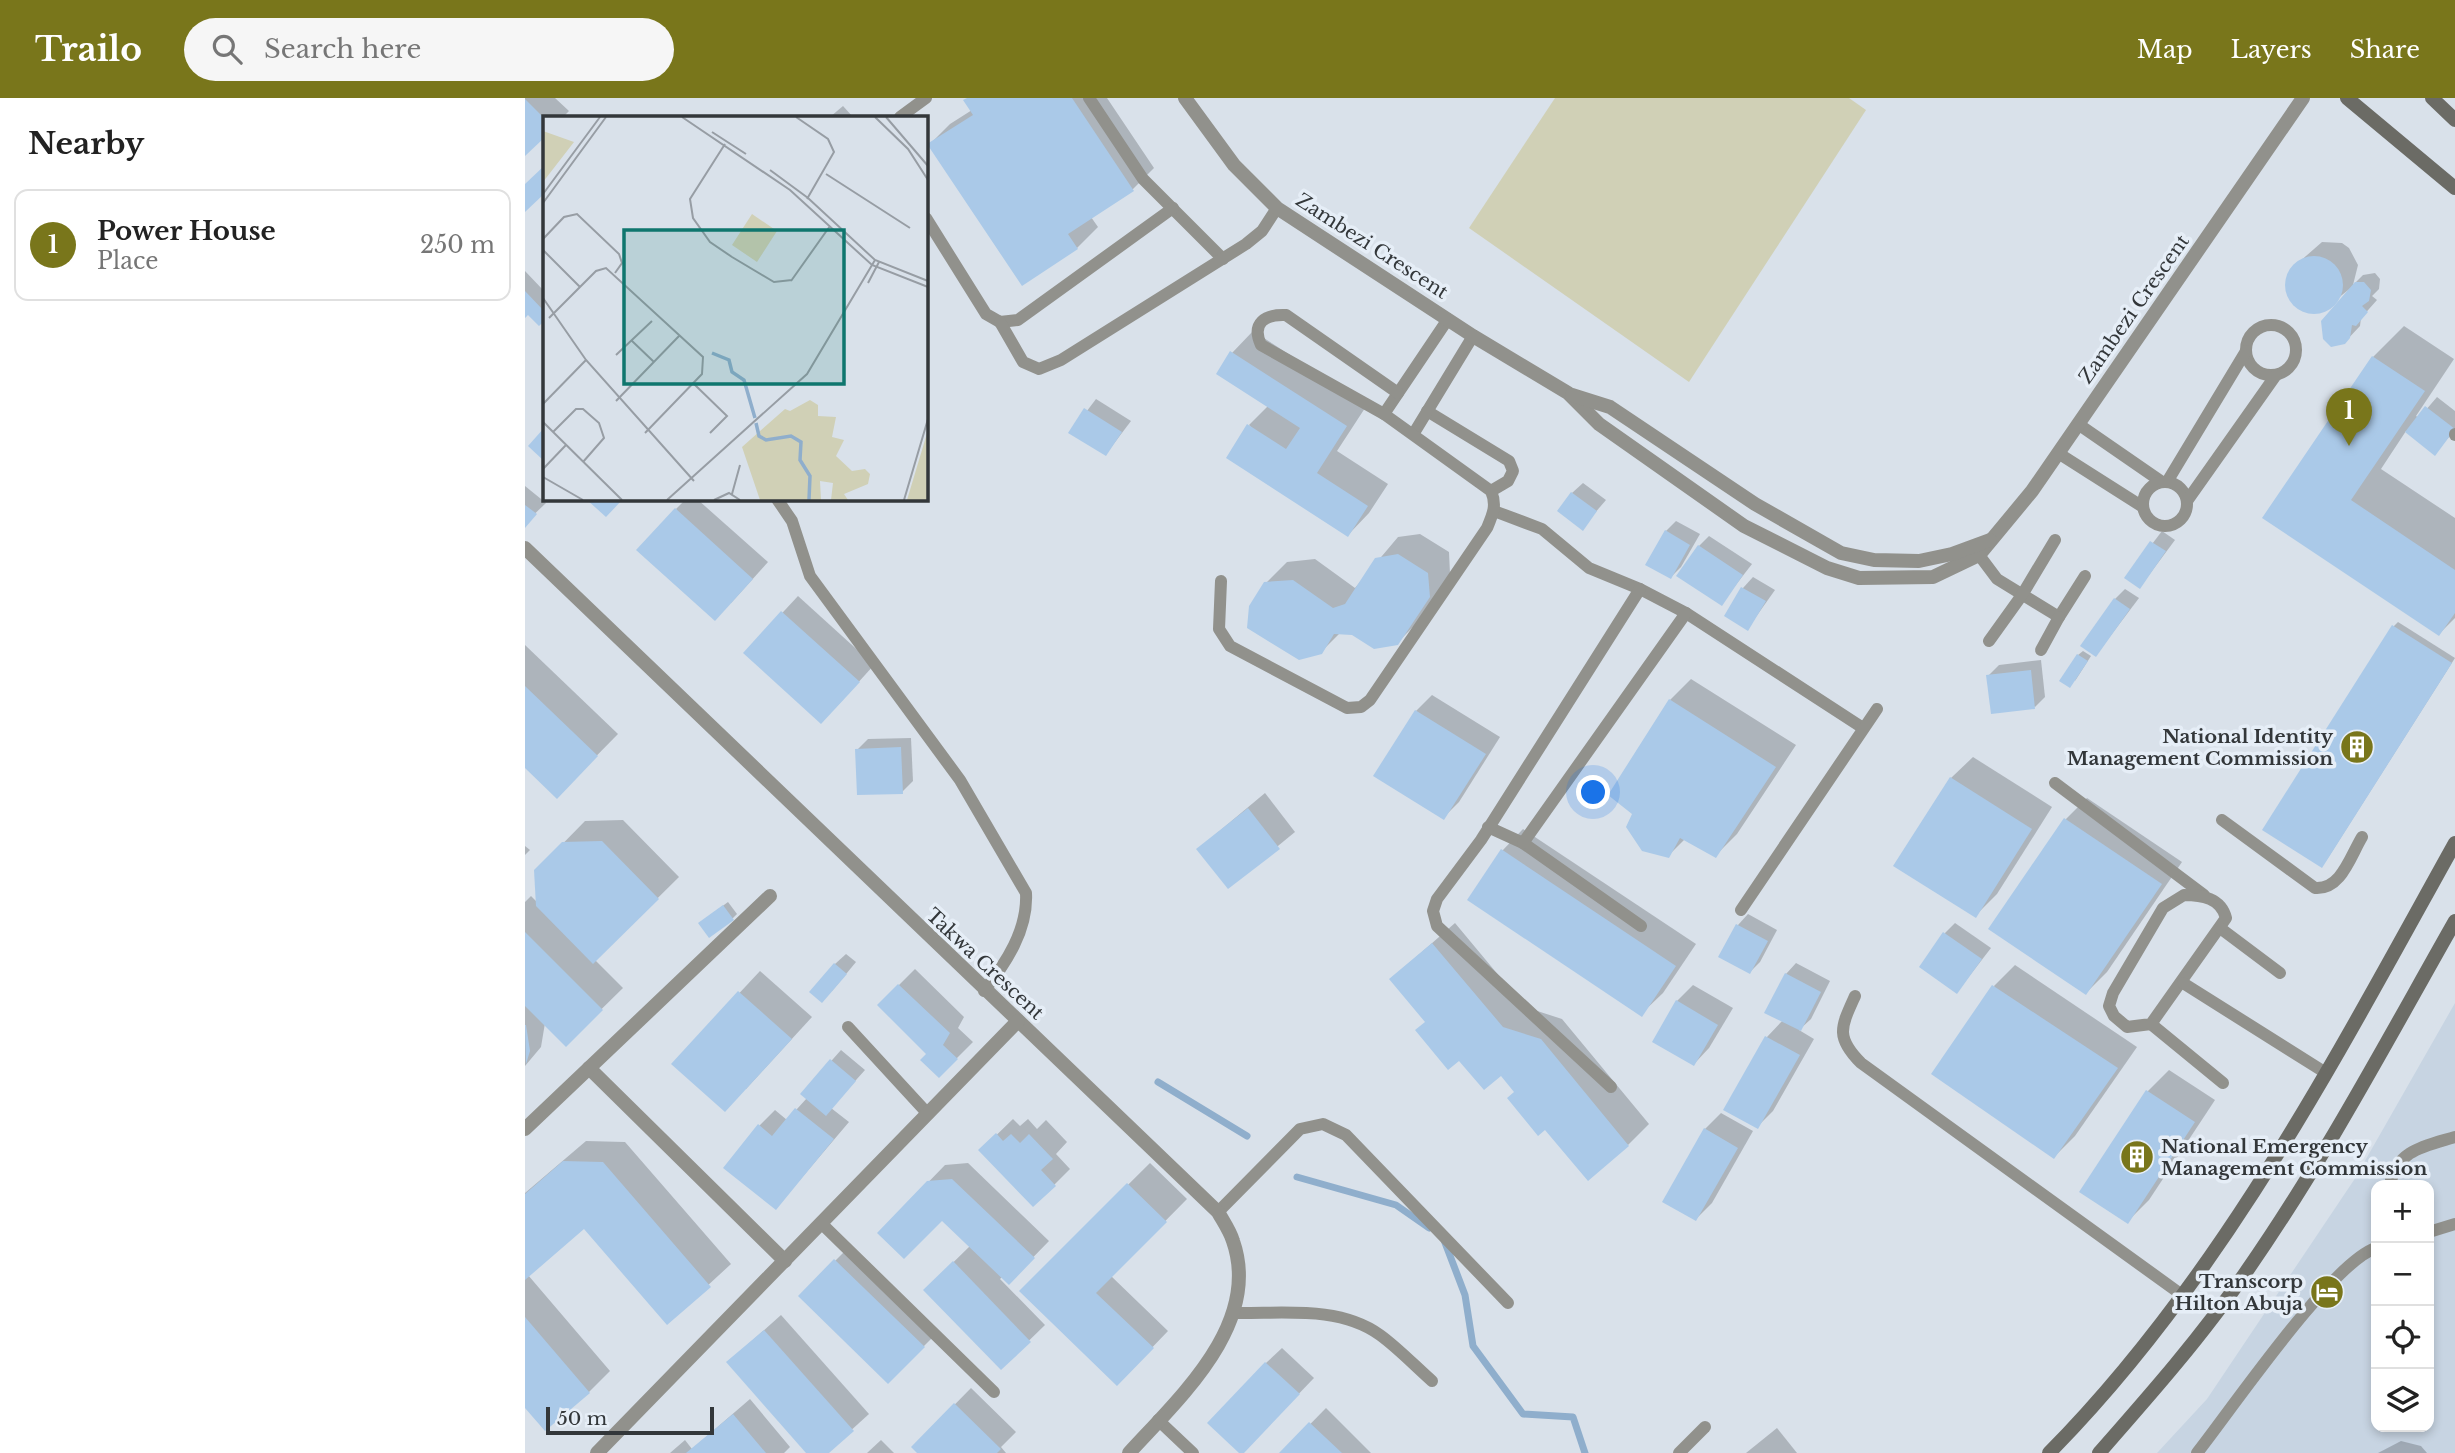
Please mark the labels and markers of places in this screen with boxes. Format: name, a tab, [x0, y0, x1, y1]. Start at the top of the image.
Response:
pin: 1	[2326, 388, 2372, 446]
place label: National Identity Management Commission	[2067, 725, 2334, 770]
building icon: National Identity Management Commission	[2338, 728, 2376, 766]
place label: National Emergency Management Commission	[2161, 1135, 2427, 1180]
building icon: National Emergency Management Commission	[2118, 1138, 2156, 1176]
place label: Transcorp Hilton Abuja	[2175, 1270, 2303, 1315]
hotel icon: Transcorp Hilton Abuja	[2308, 1273, 2346, 1311]

